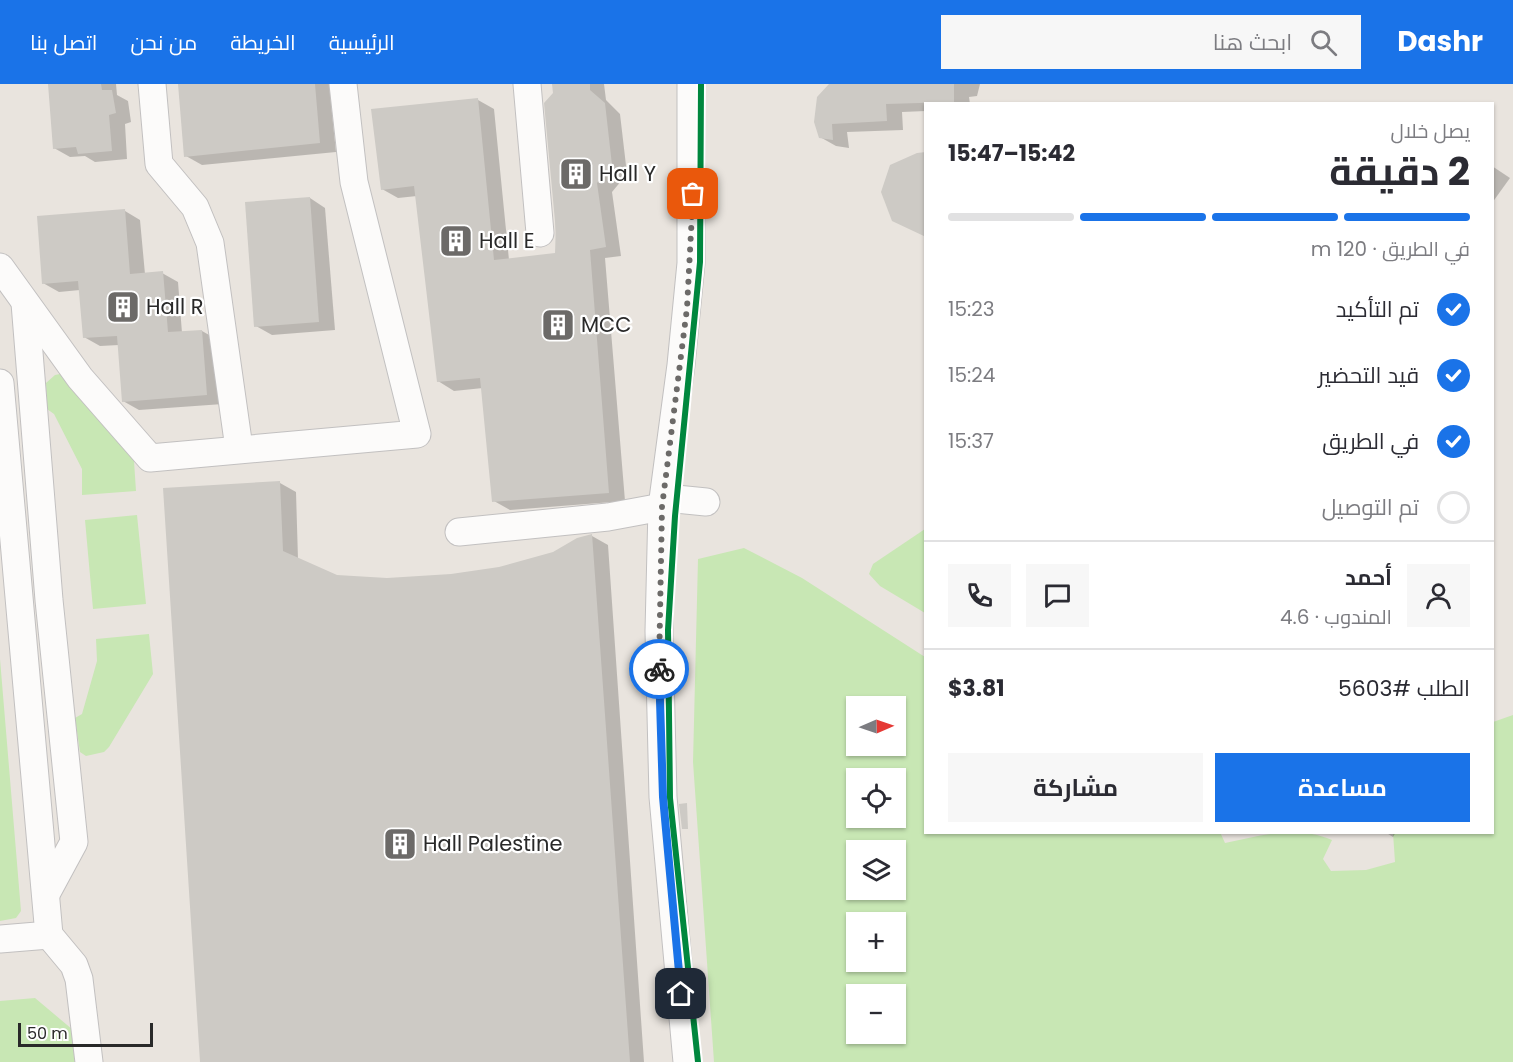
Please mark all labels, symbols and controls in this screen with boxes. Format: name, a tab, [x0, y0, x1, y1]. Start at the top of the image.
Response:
search box	[941, 15, 1361, 69]
text: Dashr	[1397, 22, 1483, 61]
icon: search	[1307, 26, 1340, 59]
text: ابحث هنا	[1213, 27, 1292, 58]
text: اتصل بنا	[30, 28, 97, 57]
text: من نحن	[130, 28, 197, 57]
text: الخريطة	[230, 28, 296, 57]
text: الرئيسية	[329, 28, 395, 57]
text: يصل خلال	[1390, 117, 1470, 145]
text: 15:42–15:47	[948, 138, 1075, 169]
text: 2 دقيقة	[1329, 144, 1470, 199]
building icon: Hall Y	[558, 156, 594, 192]
place label: Hall Y	[599, 159, 656, 188]
pin	[667, 168, 718, 219]
icon: bag	[676, 177, 709, 210]
building icon: Hall E	[438, 223, 474, 259]
place label: Hall E	[479, 226, 534, 255]
text: في الطريق · 120 m	[1311, 235, 1470, 263]
building icon: Hall R	[105, 289, 141, 325]
place label: Hall R	[146, 292, 203, 321]
icon: check	[1437, 293, 1470, 326]
text: تم التأكيد	[1336, 294, 1419, 325]
text: 15:23	[948, 295, 995, 323]
building icon: MCC	[540, 307, 576, 343]
place label: MCC	[581, 310, 632, 339]
icon: check	[1437, 359, 1470, 392]
text: قيد التحضير	[1318, 360, 1419, 391]
text: 15:24	[948, 361, 995, 389]
icon: check	[1437, 425, 1470, 458]
text: في الطريق	[1322, 426, 1419, 457]
text: 15:37	[948, 427, 994, 455]
text: تم التوصيل	[1322, 492, 1419, 523]
text: أحمد	[1345, 562, 1392, 593]
button: phone	[948, 564, 1011, 627]
button: chat	[1026, 564, 1089, 627]
button: person	[1407, 564, 1470, 627]
text: المندوب · 4.6	[1280, 603, 1392, 631]
courier	[629, 639, 689, 699]
icon: bike	[643, 653, 676, 686]
text: $3.81	[948, 673, 1005, 704]
text: الطلب #5603	[1338, 673, 1470, 704]
north arrow	[846, 696, 906, 756]
map controls	[846, 696, 906, 1044]
button: مشاركة	[948, 753, 1203, 822]
button: مساعدة	[1215, 753, 1470, 822]
button: locate	[846, 768, 906, 828]
building icon: Hall Palestine	[382, 826, 418, 862]
place label: Hall Palestine	[423, 829, 562, 858]
button: layers	[846, 840, 906, 900]
button: +	[846, 912, 906, 972]
pin	[655, 968, 706, 1019]
icon: home	[664, 977, 697, 1010]
button: −	[846, 984, 906, 1044]
scale bar	[18, 1020, 153, 1048]
text: 50 m	[27, 1022, 68, 1045]

